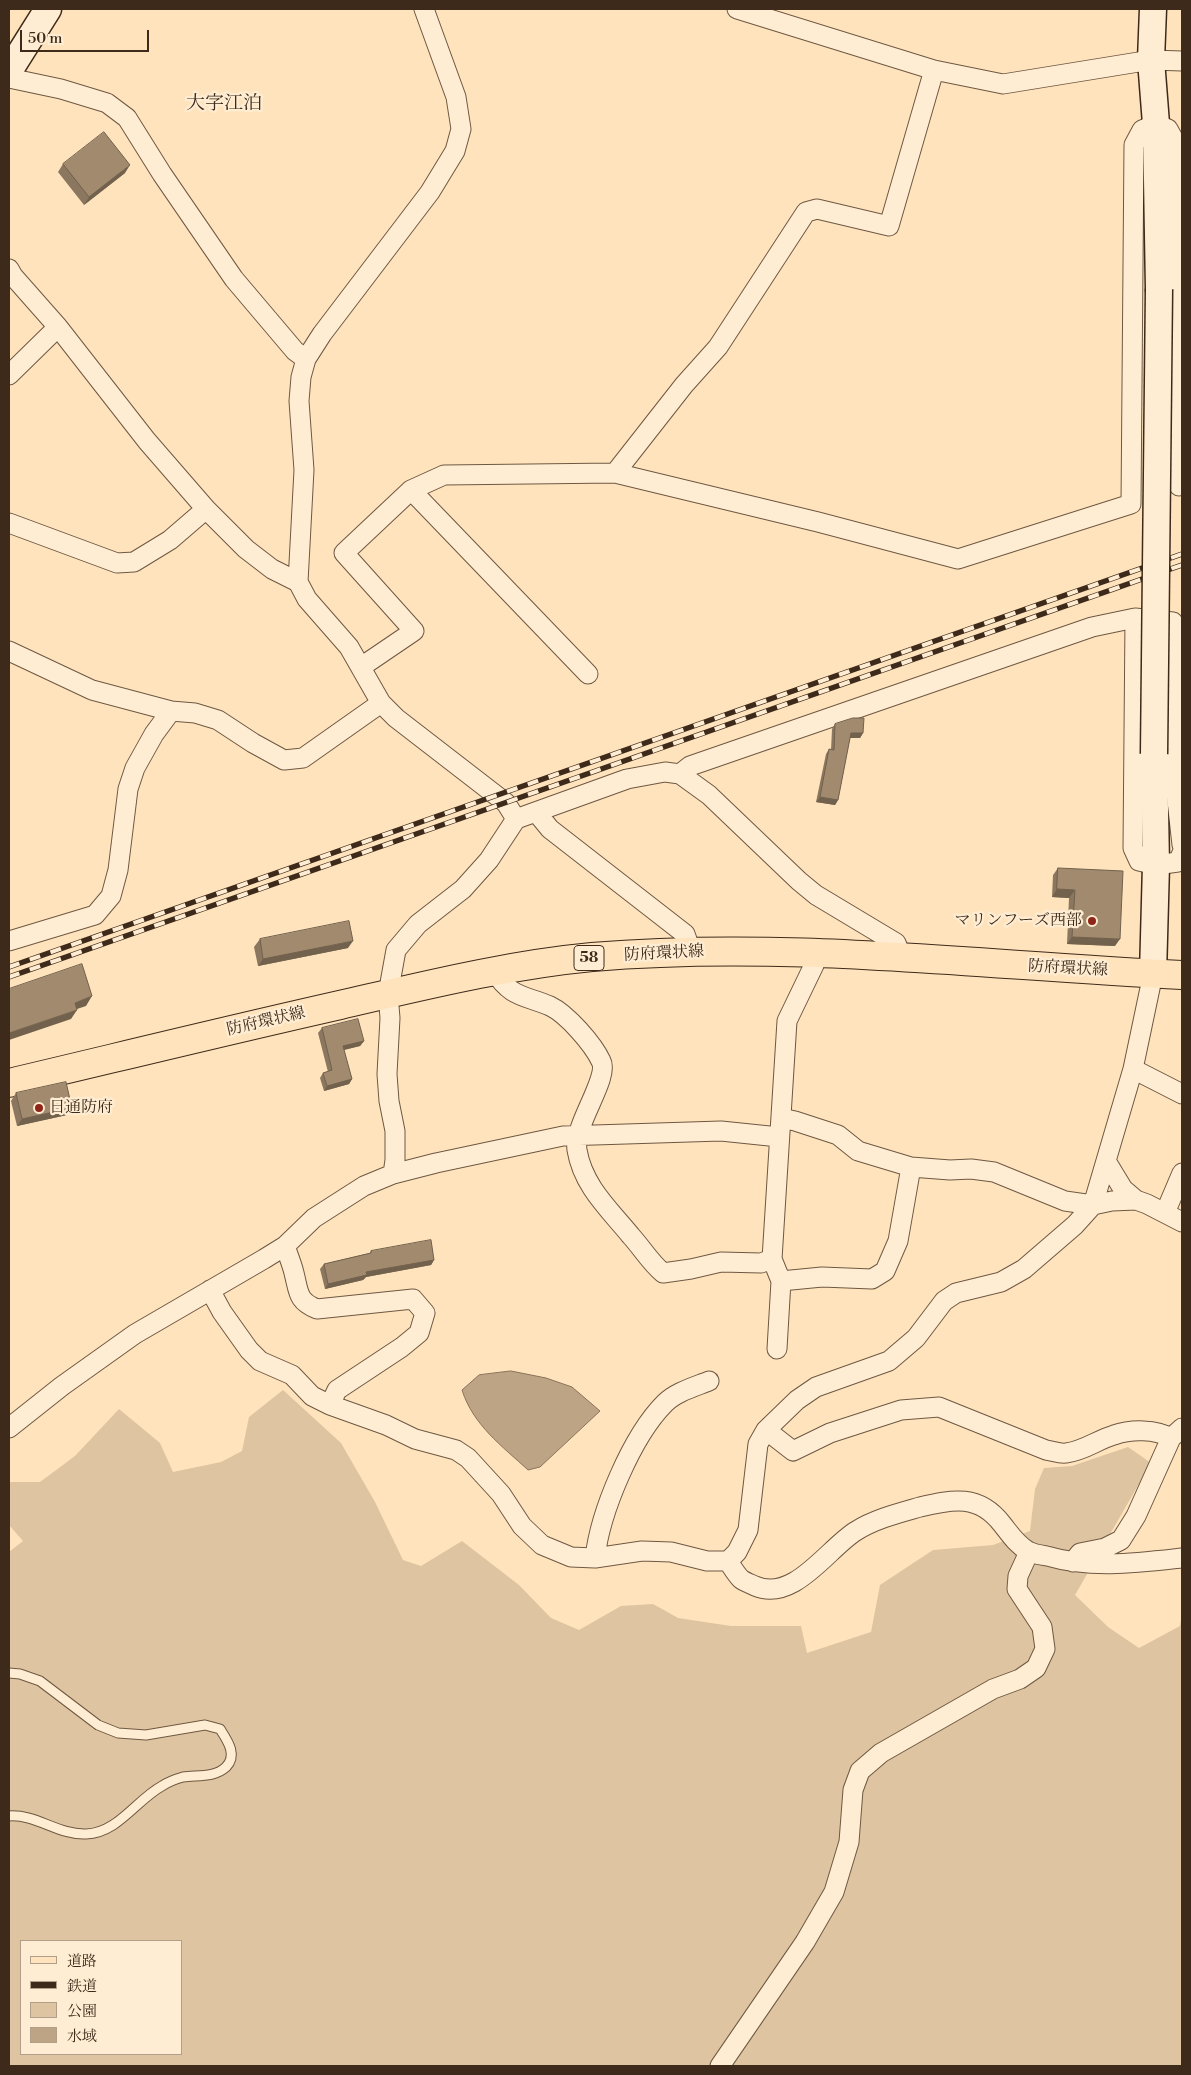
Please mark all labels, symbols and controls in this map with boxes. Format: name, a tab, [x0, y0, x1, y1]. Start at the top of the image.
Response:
scale bar	[22, 20, 151, 52]
text: 50 m	[28, 29, 62, 48]
district label: 大字江泊	[186, 93, 262, 115]
place label: マリンフーズ西部	[954, 911, 1082, 931]
marker: マリンフーズ西部	[1086, 915, 1098, 927]
street label: 防府環状線	[624, 942, 704, 966]
road number: 58	[574, 946, 604, 970]
street label: 防府環状線	[1028, 957, 1108, 981]
street label: 防府環状線	[225, 1004, 307, 1040]
place label: 日通防府	[49, 1098, 113, 1118]
marker: 日通防府	[33, 1102, 45, 1114]
legend	[20, 1940, 182, 2055]
text: 道路	[67, 1952, 97, 1971]
text: 鉄道	[67, 1977, 97, 1996]
text: 公園	[67, 2002, 97, 2021]
text: 水域	[67, 2027, 97, 2046]

